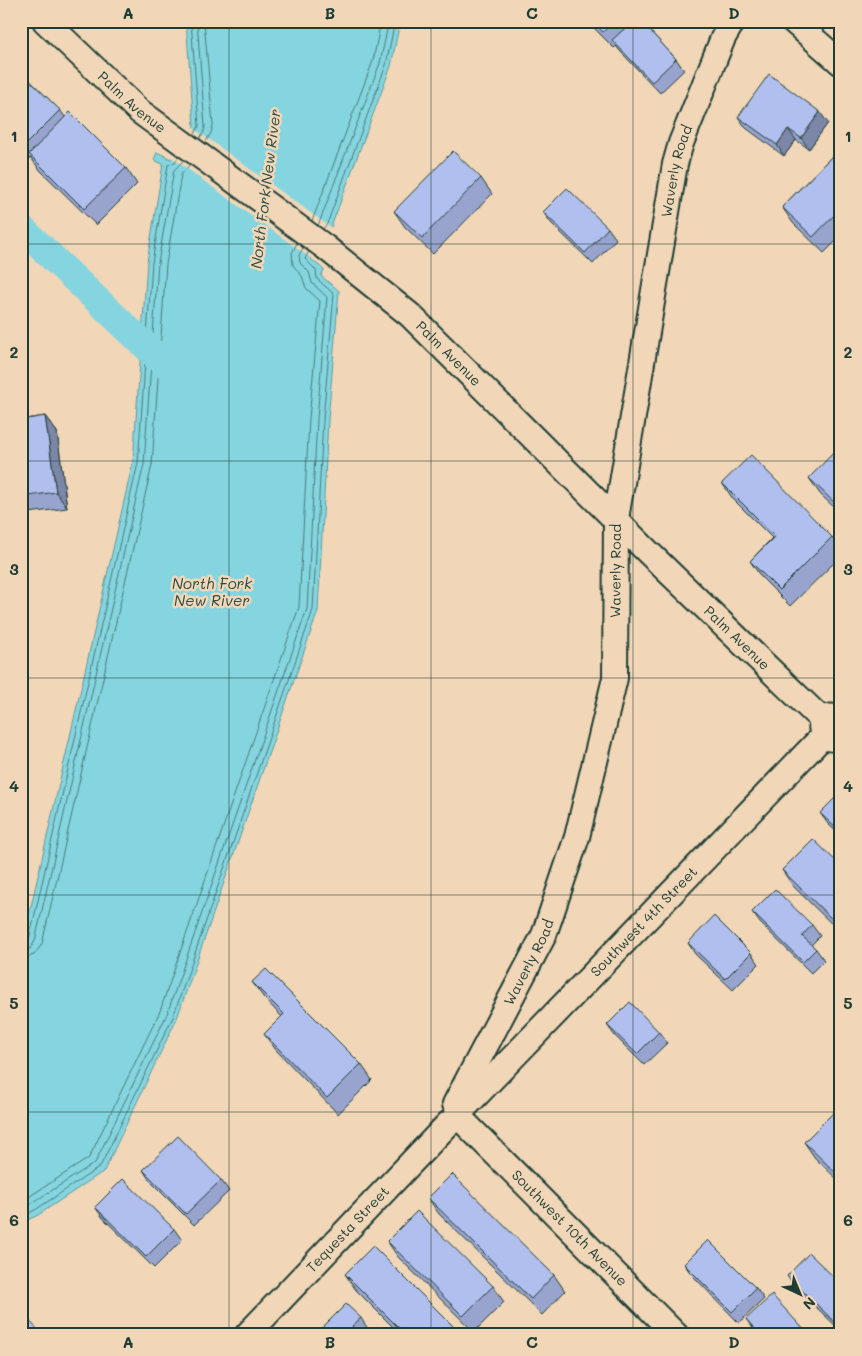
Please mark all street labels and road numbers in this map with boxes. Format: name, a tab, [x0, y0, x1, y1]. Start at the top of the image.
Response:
street label: Palm Avenue	[94, 67, 170, 137]
street label: Waverly Road	[656, 122, 696, 219]
street label: Palm Avenue	[412, 316, 486, 390]
street label: Waverly Road	[605, 524, 625, 618]
street label: Palm Avenue	[700, 601, 774, 674]
street label: Southwest 4th Street	[586, 862, 701, 981]
street label: Waverly Road	[499, 916, 558, 1008]
street label: Southwest 10th Avenue	[508, 1165, 632, 1290]
street label: Tequesta Street	[302, 1182, 393, 1276]

